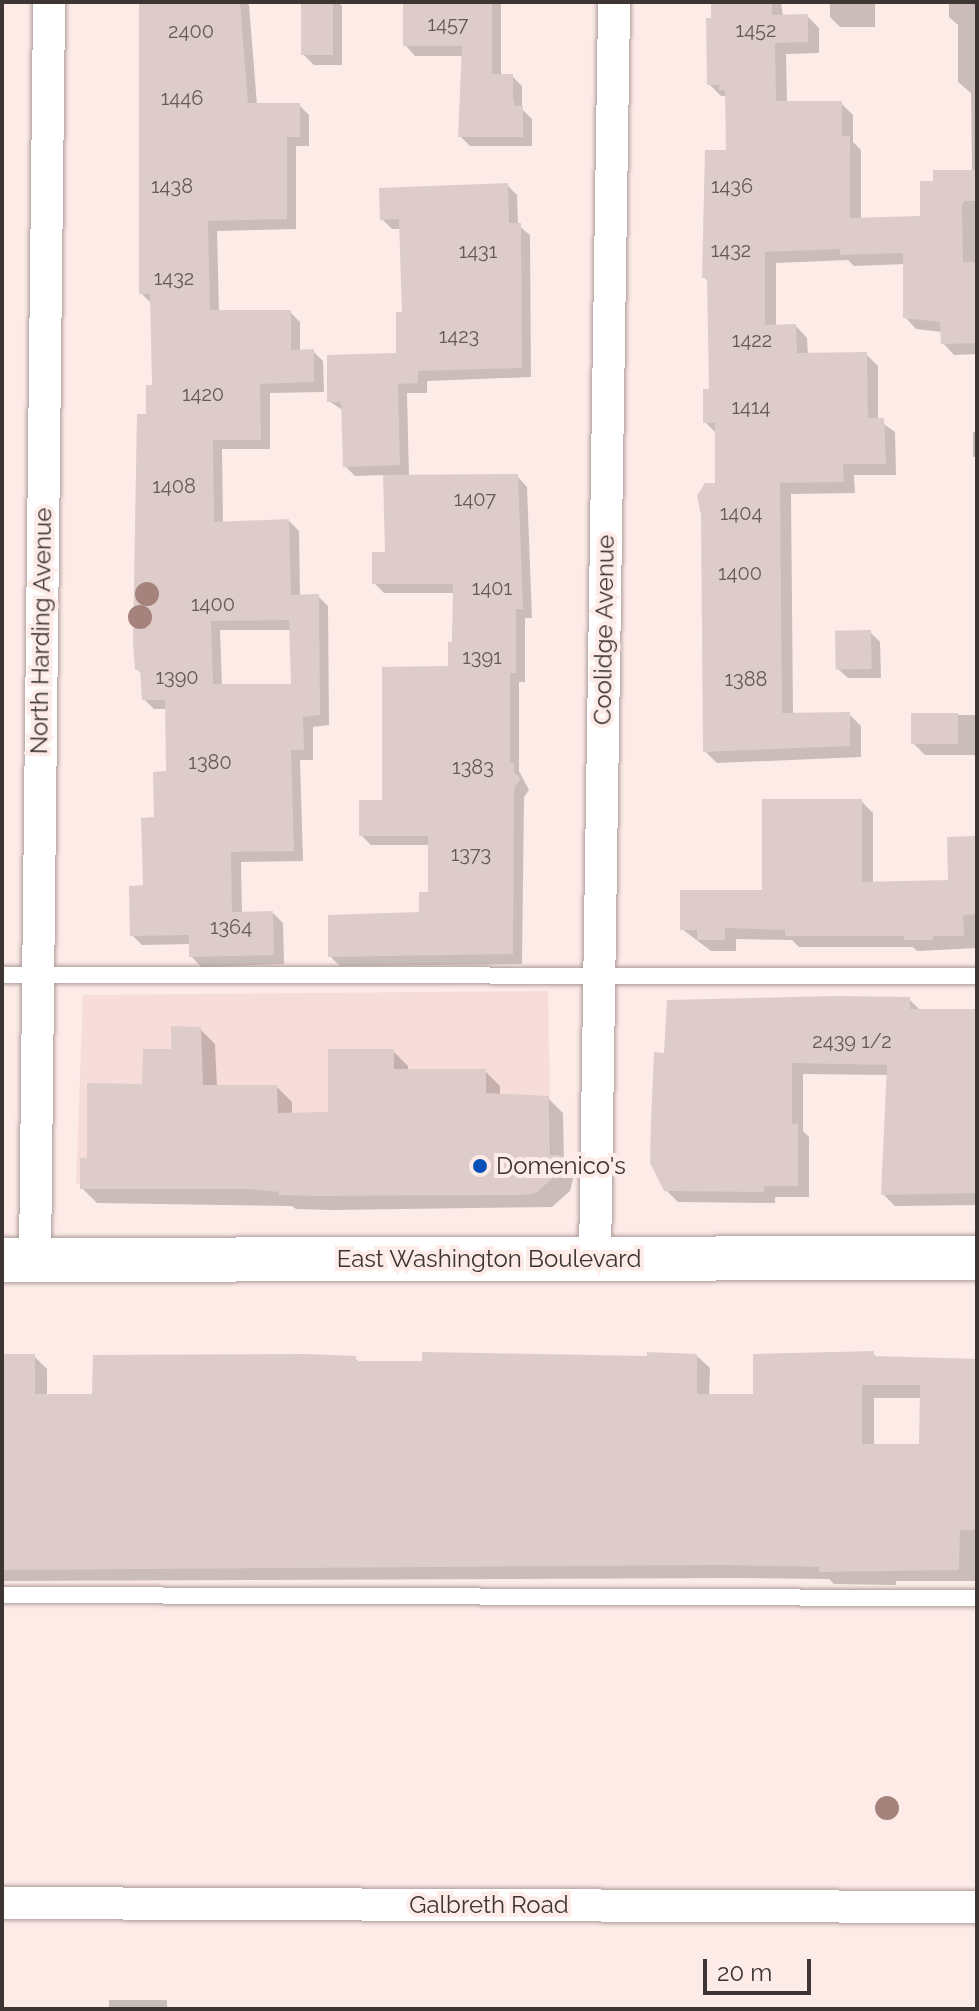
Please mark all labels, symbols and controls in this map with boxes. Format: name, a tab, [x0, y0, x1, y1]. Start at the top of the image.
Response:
house number: 1457	[427, 12, 469, 36]
house number: 1452	[736, 18, 776, 42]
house number: 2400	[168, 19, 214, 43]
house number: 1446	[161, 86, 203, 110]
house number: 1438	[151, 174, 193, 198]
house number: 1436	[711, 174, 753, 198]
house number: 1432	[711, 238, 751, 262]
house number: 1431	[459, 239, 497, 263]
house number: 1432	[154, 266, 194, 290]
house number: 1423	[439, 324, 479, 348]
house number: 1422	[732, 328, 772, 352]
house number: 1420	[182, 382, 224, 406]
house number: 1414	[732, 395, 770, 419]
house number: 1408	[152, 474, 196, 498]
house number: 1407	[454, 487, 496, 511]
house number: 1404	[720, 501, 762, 525]
street label: North Harding Avenue	[24, 507, 58, 755]
street label: Coolidge Avenue	[588, 534, 620, 726]
house number: 1400	[718, 561, 762, 585]
house number: 1401	[472, 576, 512, 600]
house number: 1400	[191, 592, 235, 616]
house number: 1391	[462, 645, 502, 669]
house number: 1390	[155, 665, 199, 689]
house number: 1388	[725, 667, 767, 691]
house number: 1380	[188, 750, 232, 774]
house number: 1383	[452, 755, 494, 779]
house number: 1373	[451, 842, 491, 866]
house number: 1364	[210, 915, 252, 939]
house number: 2439 1/2	[812, 1029, 892, 1053]
place label: Domenico's	[496, 1152, 626, 1180]
marker: Domenico's	[471, 1157, 489, 1175]
street label: East Washington Boulevard	[336, 1245, 642, 1273]
street label: Galbreth Road	[409, 1891, 569, 1919]
scale bar	[707, 1943, 815, 1993]
text: 20 m	[717, 1958, 772, 1987]

